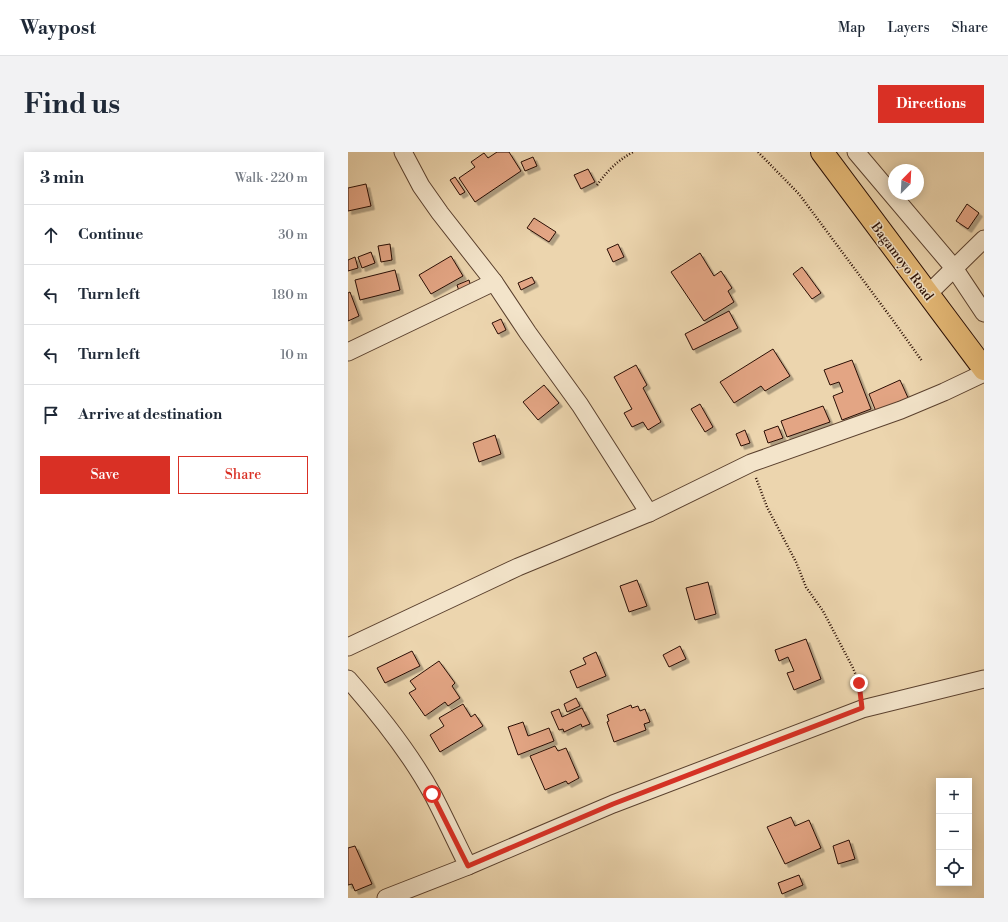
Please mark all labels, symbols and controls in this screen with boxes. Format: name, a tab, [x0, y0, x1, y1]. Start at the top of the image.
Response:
text: Waypost	[20, 16, 96, 40]
text: Map	[838, 19, 865, 37]
text: Layers	[887, 19, 930, 37]
text: Share	[952, 19, 988, 37]
button: Directions	[878, 85, 984, 123]
text: Find us	[24, 87, 120, 122]
north arrow	[888, 164, 924, 200]
text: 3 min	[40, 167, 84, 189]
text: Walk · 220 m	[235, 170, 308, 186]
street label: Bagamoyo Road	[867, 219, 937, 304]
icon: ahead	[40, 224, 62, 246]
text: Continue	[78, 225, 143, 244]
text: 30 m	[278, 227, 308, 243]
icon: left	[40, 284, 62, 306]
text: Turn left	[78, 285, 140, 304]
text: 180 m	[272, 287, 308, 303]
icon: left	[40, 344, 62, 366]
text: Turn left	[78, 345, 140, 364]
text: 10 m	[280, 347, 308, 363]
icon: arrive	[40, 404, 62, 426]
text: Arrive at destination	[78, 405, 222, 424]
button: Save	[40, 456, 170, 494]
button: Share	[178, 456, 308, 494]
route end	[850, 674, 868, 692]
map controls	[936, 778, 972, 886]
button: +	[936, 778, 972, 814]
route start	[423, 785, 441, 803]
button: −	[936, 814, 972, 850]
button: locate	[936, 850, 972, 886]

